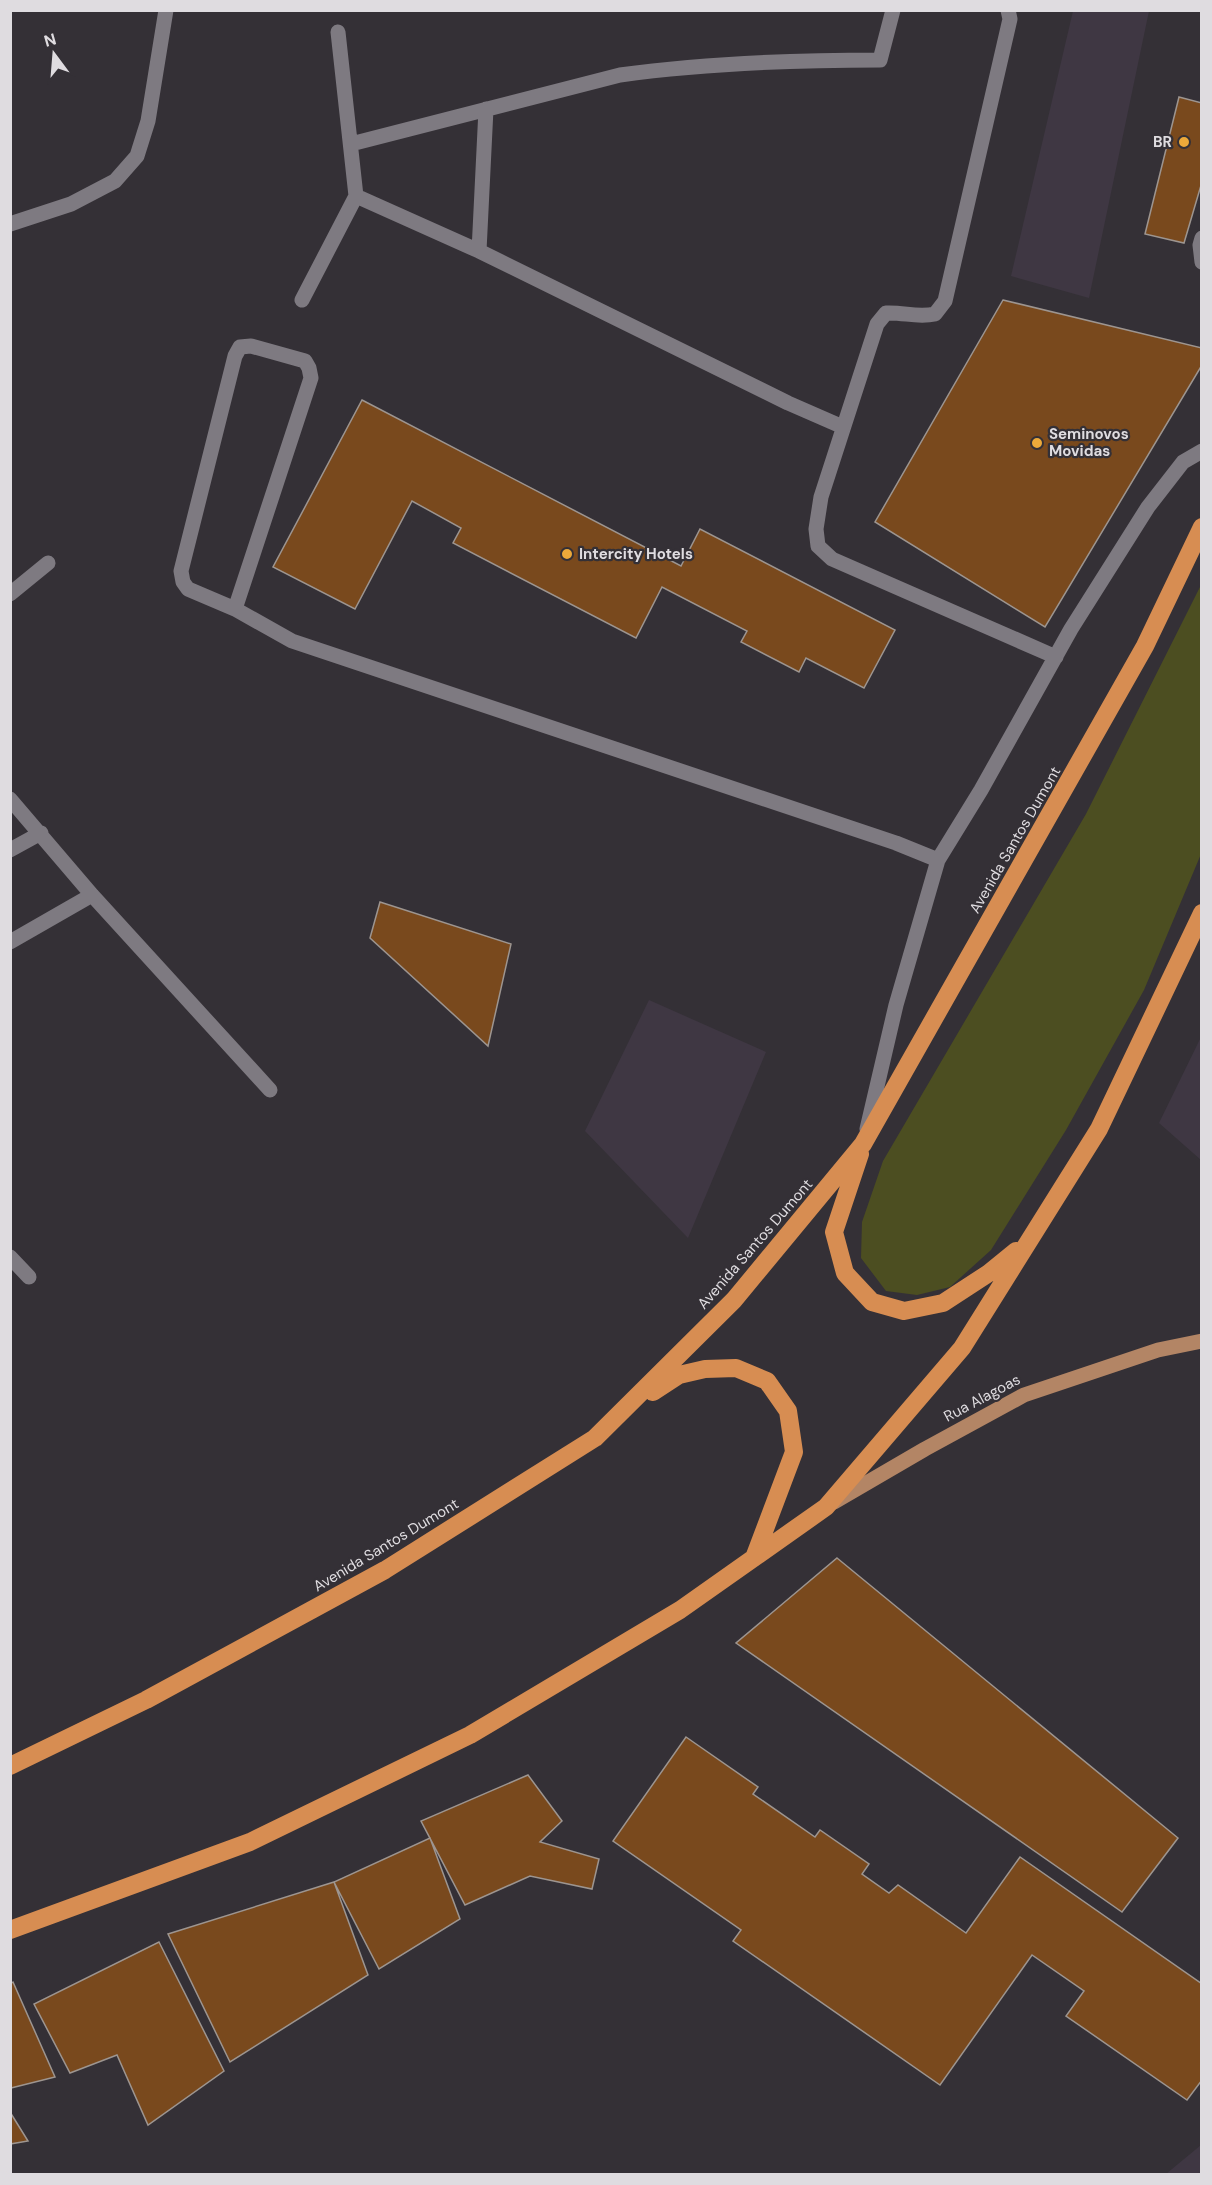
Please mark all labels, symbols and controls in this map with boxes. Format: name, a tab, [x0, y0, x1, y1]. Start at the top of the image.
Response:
north arrow	[24, 24, 84, 84]
text: N	[41, 28, 59, 52]
place label: BR	[1153, 132, 1172, 152]
marker: BR	[1177, 135, 1191, 149]
place label: Seminovos Movidas	[1049, 424, 1129, 461]
marker: Seminovos Movidas	[1030, 436, 1044, 450]
place label: Intercity Hotels	[579, 544, 693, 564]
marker: Intercity Hotels	[560, 547, 574, 561]
street label: Avenida Santos Dumont	[965, 763, 1065, 917]
street label: Avenida Santos Dumont	[693, 1175, 817, 1313]
street label: Rua Alagoas	[940, 1370, 1024, 1426]
street label: Avenida Santos Dumont	[310, 1494, 462, 1596]

